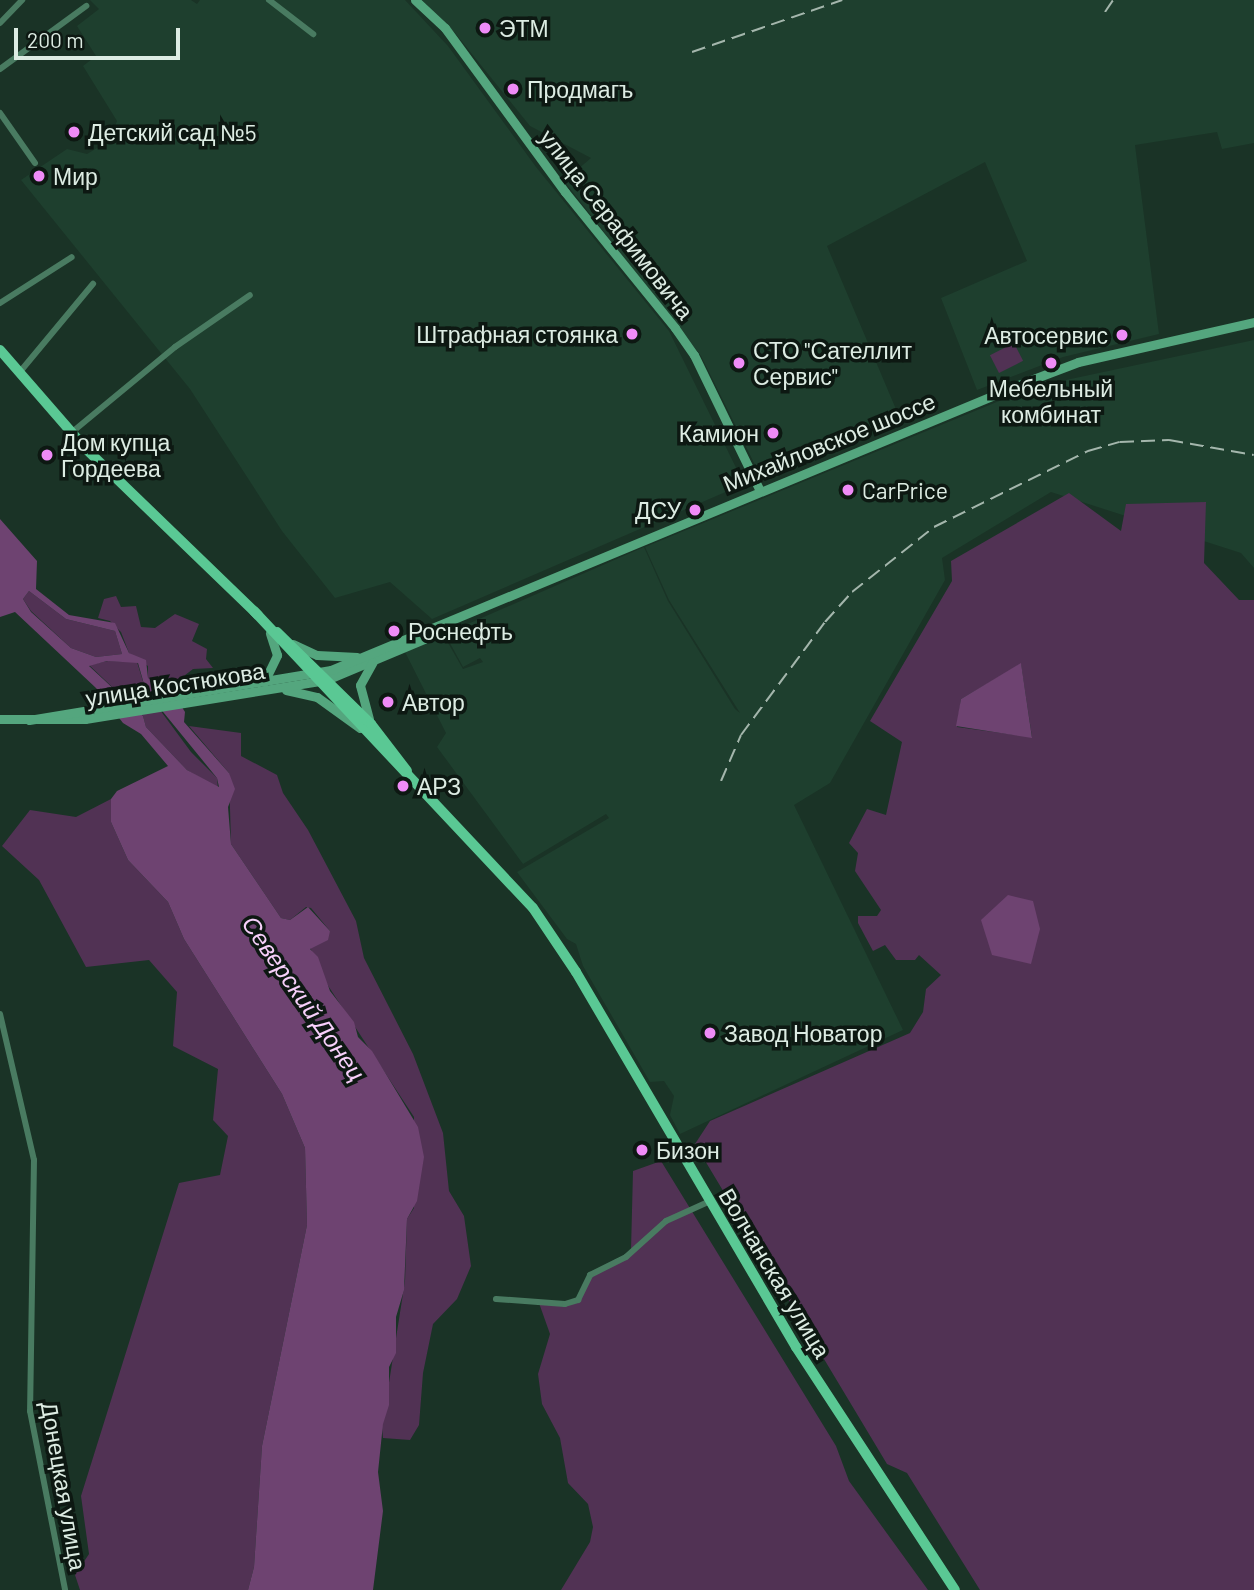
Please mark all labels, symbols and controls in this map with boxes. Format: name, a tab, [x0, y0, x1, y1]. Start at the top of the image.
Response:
scale bar	[18, 14, 184, 58]
place label: ЭТМ	[499, 14, 549, 42]
marker: ЭТМ	[477, 20, 493, 36]
text: 200 m	[27, 27, 84, 52]
place label: Продмагъ	[527, 75, 633, 103]
marker: Продмагъ	[505, 81, 521, 97]
place label: Детский сад №5	[88, 118, 257, 146]
marker: Детский сад №5	[66, 124, 82, 140]
street label: улица Серафимовича	[534, 124, 700, 324]
place label: Мир	[53, 162, 98, 190]
marker: Мир	[31, 168, 47, 184]
place label: Штрафная стоянка	[416, 320, 618, 348]
place label: Автосервис	[984, 321, 1108, 349]
marker: Штрафная стоянка	[624, 326, 640, 342]
marker: Автосервис	[1114, 327, 1130, 343]
place label: СТО "Сателлит Сервис"	[753, 336, 912, 390]
marker: СТО "Сателлит Сервис"	[731, 355, 747, 371]
marker: Мебельный комбинат	[1043, 355, 1059, 371]
place label: Мебельный комбинат	[989, 374, 1113, 428]
street label: Михайловское шоссе	[719, 387, 939, 497]
place label: Камион	[679, 419, 759, 447]
marker: Камион	[765, 425, 781, 441]
place label: Дом купца Гордеева	[61, 428, 170, 482]
marker: Дом купца Гордеева	[39, 447, 55, 463]
place label: CarPrice	[862, 476, 948, 504]
marker: CarPrice	[840, 482, 856, 498]
place label: ДСУ	[635, 496, 681, 524]
marker: ДСУ	[687, 502, 703, 518]
place label: Роснефть	[408, 617, 513, 645]
marker: Роснефть	[386, 623, 402, 639]
street label: улица Костюкова	[83, 656, 267, 712]
place label: Автор	[402, 688, 465, 716]
marker: Автор	[380, 694, 396, 710]
place label: АРЗ	[417, 772, 461, 800]
marker: АРЗ	[395, 778, 411, 794]
water label: Северский Донец	[236, 910, 372, 1086]
place label: Завод Новатор	[724, 1019, 882, 1047]
marker: Завод Новатор	[702, 1025, 718, 1041]
place label: Бизон	[656, 1136, 720, 1164]
marker: Бизон	[634, 1142, 650, 1158]
street label: Волчанская улица	[713, 1183, 837, 1363]
street label: Донецкая улица	[36, 1399, 92, 1573]

